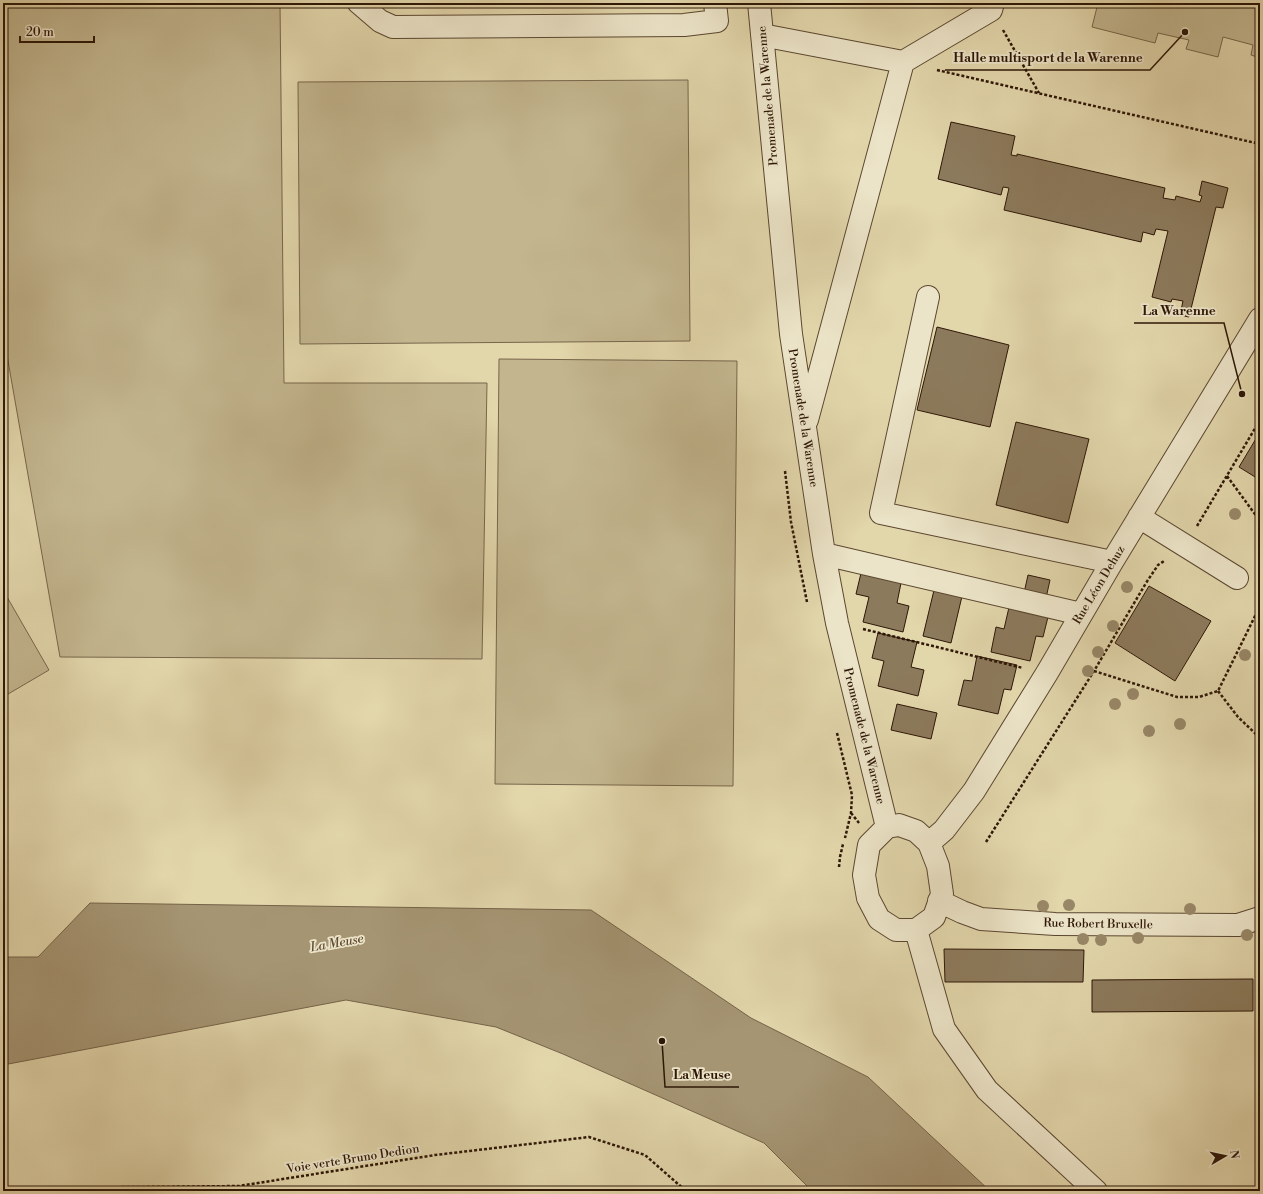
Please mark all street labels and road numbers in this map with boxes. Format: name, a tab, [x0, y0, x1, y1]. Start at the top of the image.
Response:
street label: Promenade de la Warenne	[754, 25, 782, 167]
street label: Promenade de la Warenne	[785, 348, 821, 488]
street label: Rue Léon Dehuz	[1070, 543, 1129, 627]
street label: Promenade de la Warenne	[840, 666, 888, 806]
street label: Rue Robert Bruxelle	[1043, 916, 1153, 932]
street label: Voie verte Bruno Dedion	[285, 1141, 420, 1177]

